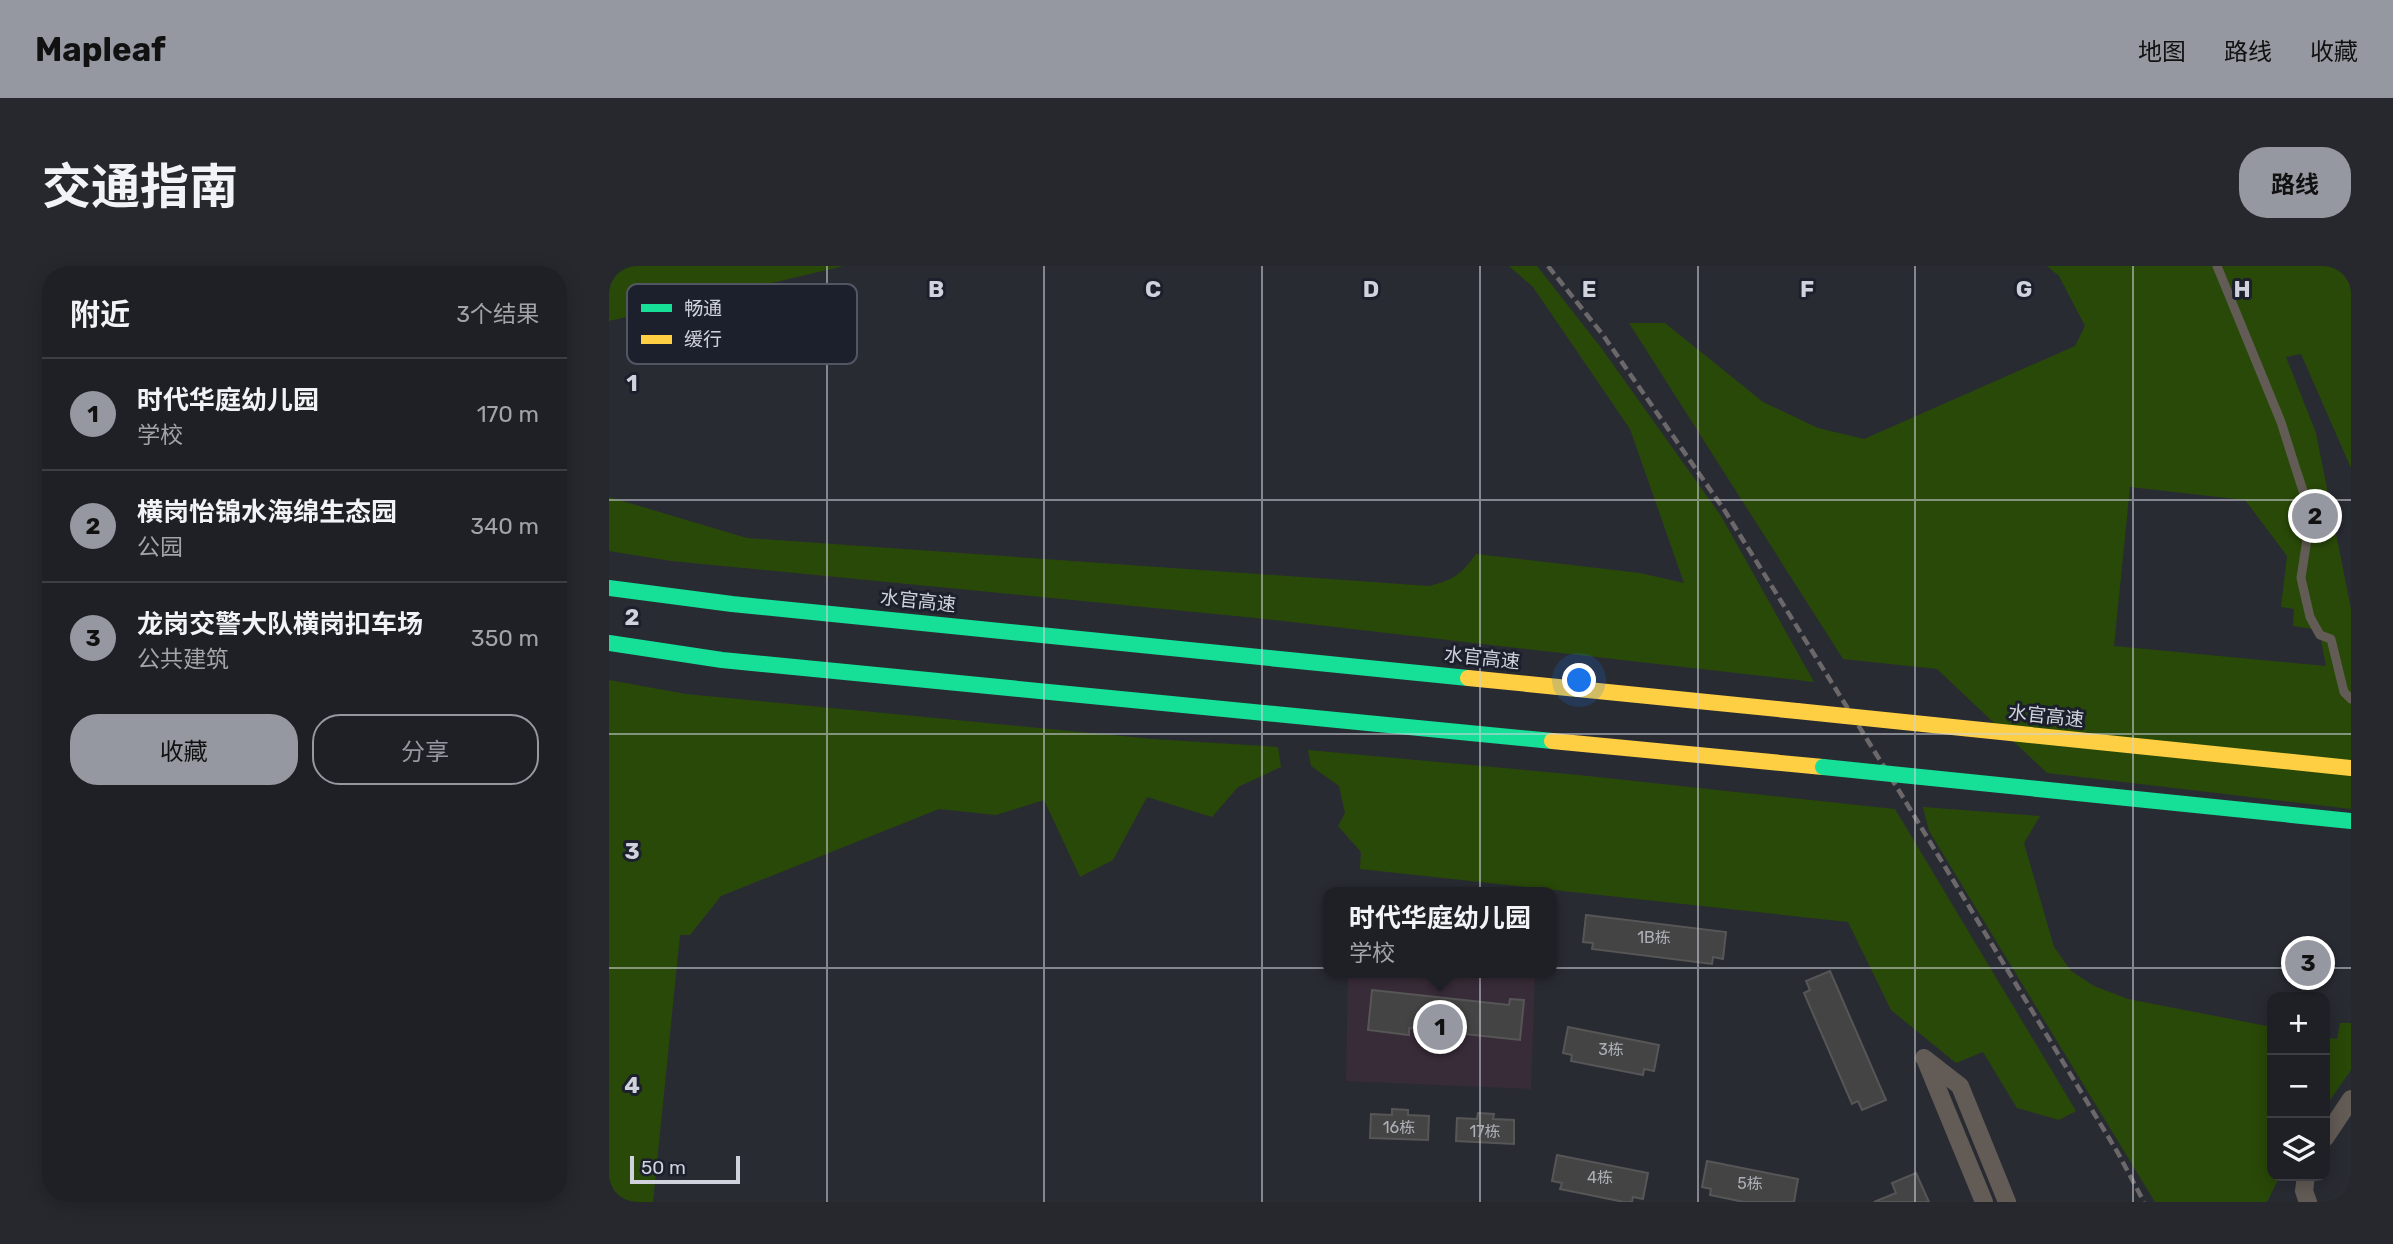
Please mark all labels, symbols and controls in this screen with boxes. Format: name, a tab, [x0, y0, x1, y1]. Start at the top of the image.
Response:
text: Mapleaf	[35, 30, 166, 69]
text: 地图	[2138, 38, 2186, 66]
text: 路线	[2224, 38, 2272, 66]
text: 收藏	[2310, 38, 2358, 66]
button: 路线	[2239, 147, 2351, 218]
text: 交通指南	[42, 158, 238, 216]
text: B	[928, 275, 944, 303]
text: C	[1145, 275, 1161, 303]
text: D	[1363, 275, 1379, 303]
text: E	[1582, 275, 1596, 303]
text: F	[1800, 275, 1814, 303]
text: G	[2016, 275, 2032, 303]
text: H	[2233, 275, 2251, 303]
legend	[627, 284, 857, 364]
text: 附近	[70, 297, 130, 333]
text: 畅通	[684, 297, 722, 320]
text: 3个结果	[456, 300, 539, 328]
text: 缓行	[684, 328, 722, 351]
text: 1	[626, 369, 638, 397]
text: 时代华庭幼儿园	[137, 385, 319, 416]
text: 1	[87, 400, 99, 428]
text: 170 m	[477, 400, 539, 428]
text: 学校	[137, 421, 183, 449]
pin: 2	[2292, 490, 2338, 542]
text: 横岗怡锦水海绵生态园	[137, 497, 397, 528]
text: 2	[86, 512, 100, 540]
text: 340 m	[470, 512, 539, 540]
text: 公园	[137, 533, 183, 561]
street label: 水官高速	[879, 586, 957, 616]
text: 2	[625, 603, 639, 631]
text: 龙岗交警大队横岗扣车场	[137, 609, 423, 640]
text: 3	[85, 624, 101, 652]
text: 350 m	[471, 624, 539, 652]
street label: 水官高速	[1443, 643, 1521, 673]
text: 公共建筑	[137, 645, 229, 673]
your location	[1562, 663, 1596, 697]
street label: 水官高速	[2007, 701, 2085, 731]
button: 收藏	[70, 714, 298, 785]
button: 分享	[312, 714, 539, 785]
text: 3	[624, 837, 640, 865]
popup	[1323, 887, 1557, 978]
text: 时代华庭幼儿园	[1349, 903, 1531, 934]
house number: 1B栋	[1637, 928, 1671, 947]
pin: 3	[2285, 937, 2331, 989]
text: 学校	[1349, 939, 1395, 967]
map controls	[2267, 992, 2330, 1181]
button: +	[2267, 992, 2330, 1055]
pin: 1	[1417, 1001, 1463, 1053]
house number: 3栋	[1598, 1040, 1624, 1059]
button: −	[2267, 1055, 2330, 1118]
text: 4	[624, 1071, 640, 1099]
house number: 16栋	[1383, 1118, 1415, 1137]
button: layers	[2267, 1118, 2330, 1181]
house number: 17栋	[1469, 1122, 1501, 1141]
scale bar	[630, 1153, 740, 1185]
text: 50 m	[641, 1156, 686, 1179]
house number: 4栋	[1587, 1168, 1613, 1187]
house number: 5栋	[1737, 1174, 1763, 1193]

